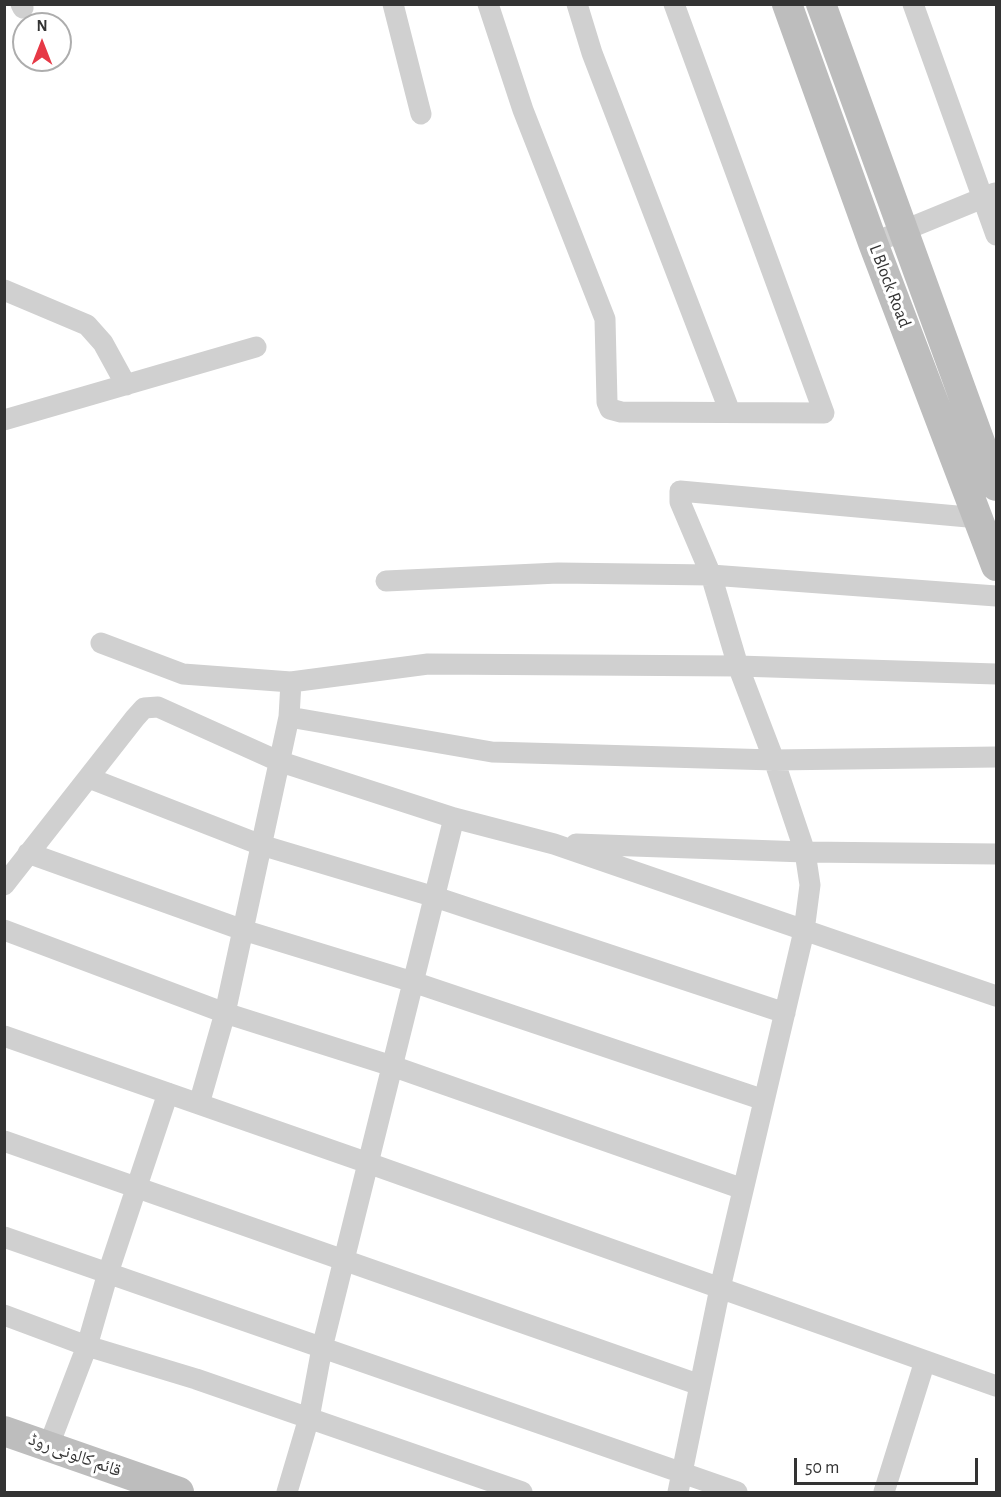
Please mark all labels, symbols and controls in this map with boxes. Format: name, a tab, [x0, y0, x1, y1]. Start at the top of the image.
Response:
north arrow	[12, 12, 72, 72]
text: N	[36, 18, 48, 34]
street label: L Block Road	[864, 241, 916, 331]
street label: قائم کالونی روڈ	[26, 1428, 124, 1482]
scale bar	[797, 1446, 982, 1484]
text: 50 m	[805, 1459, 839, 1477]

